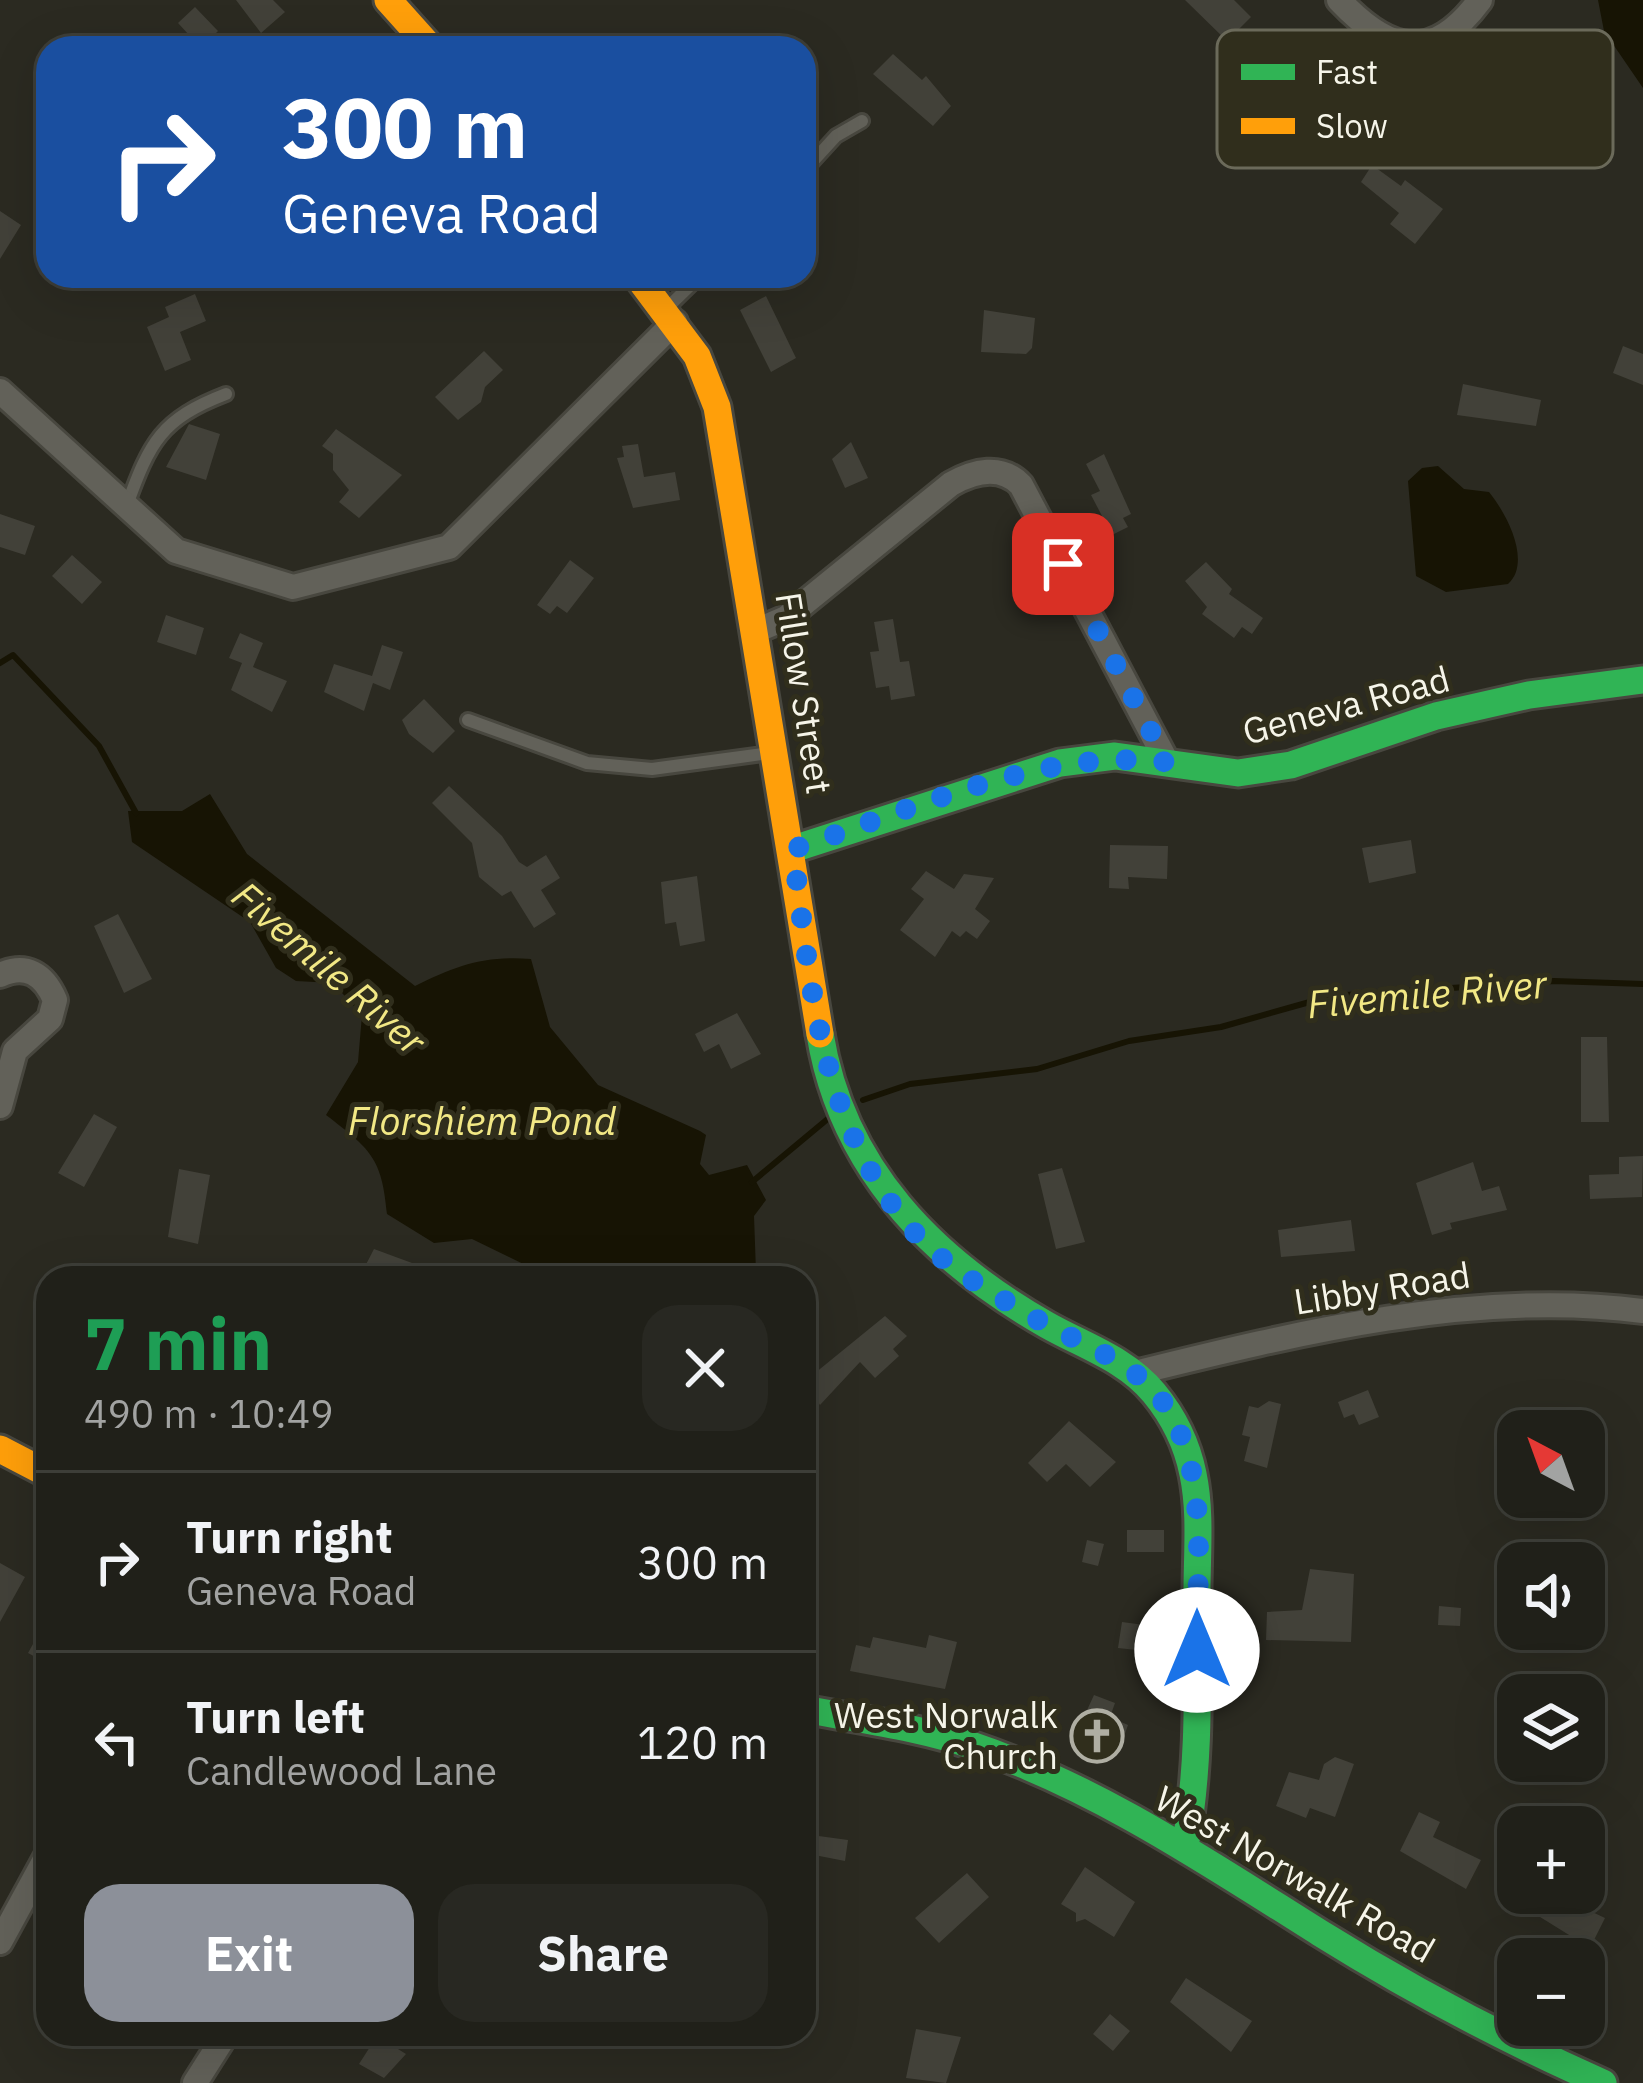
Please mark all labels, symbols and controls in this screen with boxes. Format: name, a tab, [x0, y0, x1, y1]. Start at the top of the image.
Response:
legend	[1217, 30, 1613, 168]
text: Fast	[1316, 50, 1378, 93]
text: 300 m	[282, 72, 528, 181]
icon: right	[84, 84, 240, 240]
text: Slow	[1316, 104, 1388, 147]
text: Geneva Road	[282, 178, 601, 248]
pin	[1012, 513, 1114, 615]
icon: arrive	[1030, 531, 1096, 597]
street label: Fillow Street	[765, 589, 844, 797]
street label: Geneva Road	[1237, 654, 1455, 755]
water label: Fivemile River	[222, 870, 438, 1067]
water label: Fivemile River	[1305, 957, 1551, 1029]
water label: Florshiem Pond	[348, 1095, 617, 1146]
street label: Libby Road	[1290, 1250, 1473, 1325]
text: 7 min	[84, 1296, 272, 1390]
button: close	[642, 1305, 768, 1431]
text: 490 m · 10:49	[84, 1388, 334, 1439]
north arrow	[1497, 1410, 1605, 1518]
map controls	[1497, 1410, 1605, 2046]
text: Turn right	[186, 1507, 393, 1565]
icon: right	[84, 1529, 150, 1595]
text: 300 m	[637, 1533, 768, 1591]
button: sound	[1497, 1542, 1605, 1650]
text: Geneva Road	[186, 1565, 416, 1616]
position arrow	[1134, 1587, 1260, 1713]
button: layers	[1497, 1674, 1605, 1782]
text: Turn left	[186, 1687, 365, 1745]
place label: West Norwalk Church	[834, 1691, 1058, 1779]
church icon: West Norwalk Church	[1069, 1708, 1125, 1764]
icon: left	[84, 1709, 150, 1775]
text: 120 m	[637, 1713, 768, 1771]
text: Candlewood Lane	[186, 1745, 497, 1796]
street label: West Norwalk Road	[1147, 1774, 1444, 1973]
button: +	[1497, 1806, 1605, 1914]
button: Exit	[84, 1884, 414, 2022]
button: Share	[438, 1884, 768, 2022]
button: −	[1497, 1938, 1605, 2046]

